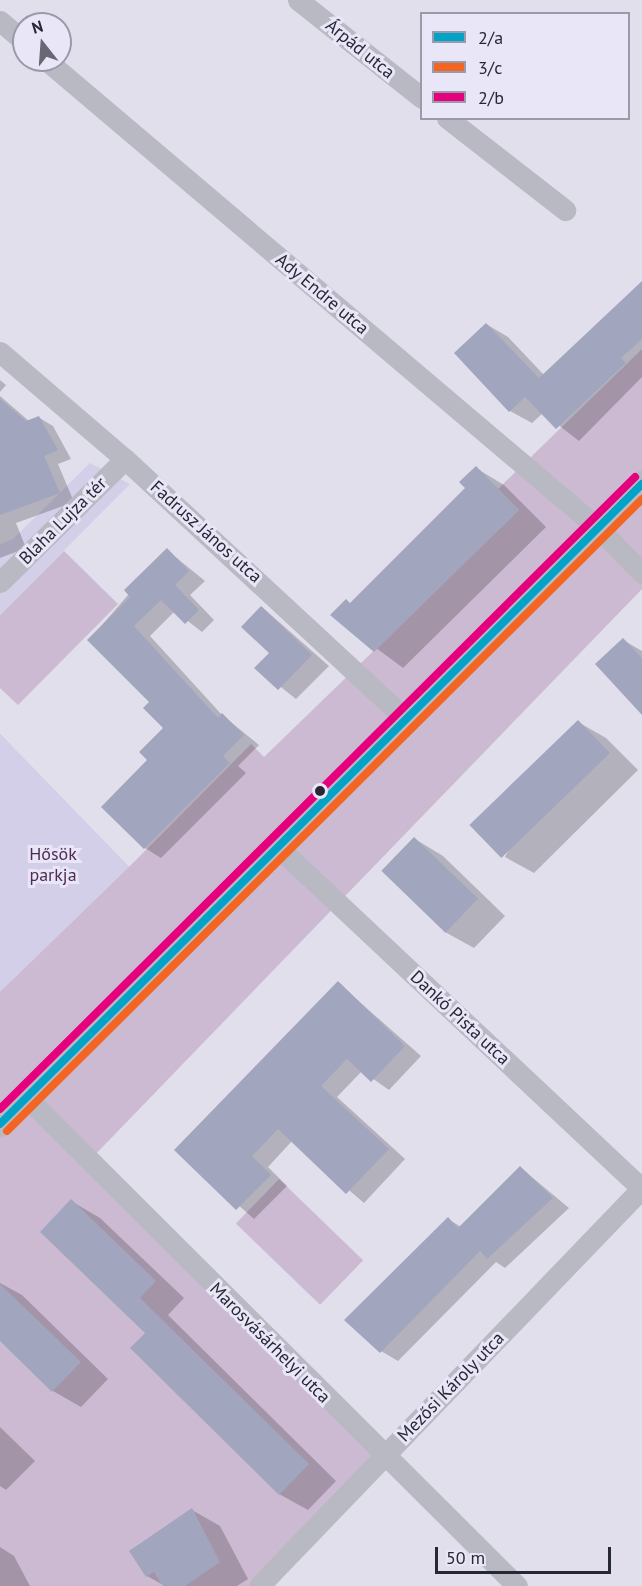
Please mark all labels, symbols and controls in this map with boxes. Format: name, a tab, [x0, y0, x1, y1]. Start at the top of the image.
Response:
north arrow	[12, 12, 72, 72]
legend	[420, 12, 630, 120]
street label: Árpád utca	[321, 15, 399, 83]
text: N	[29, 16, 45, 38]
text: 2/a	[478, 26, 503, 49]
text: 3/c	[478, 56, 502, 79]
text: 2/b	[478, 86, 504, 109]
street label: Ady Endre utca	[271, 249, 373, 339]
street label: Blaha Lujza tér	[15, 473, 111, 569]
street label: Fadrusz János utca	[146, 476, 266, 588]
unlabelled marker	[314, 785, 326, 797]
park label: Hősök parkja	[29, 844, 77, 886]
street label: Dankó Pista utca	[406, 966, 514, 1070]
street label: Marosvásárhelyi utca	[205, 1278, 335, 1408]
street label: Mezősi Károly utca	[393, 1327, 509, 1447]
scale bar	[438, 1535, 614, 1573]
text: 50 m	[446, 1546, 485, 1569]

